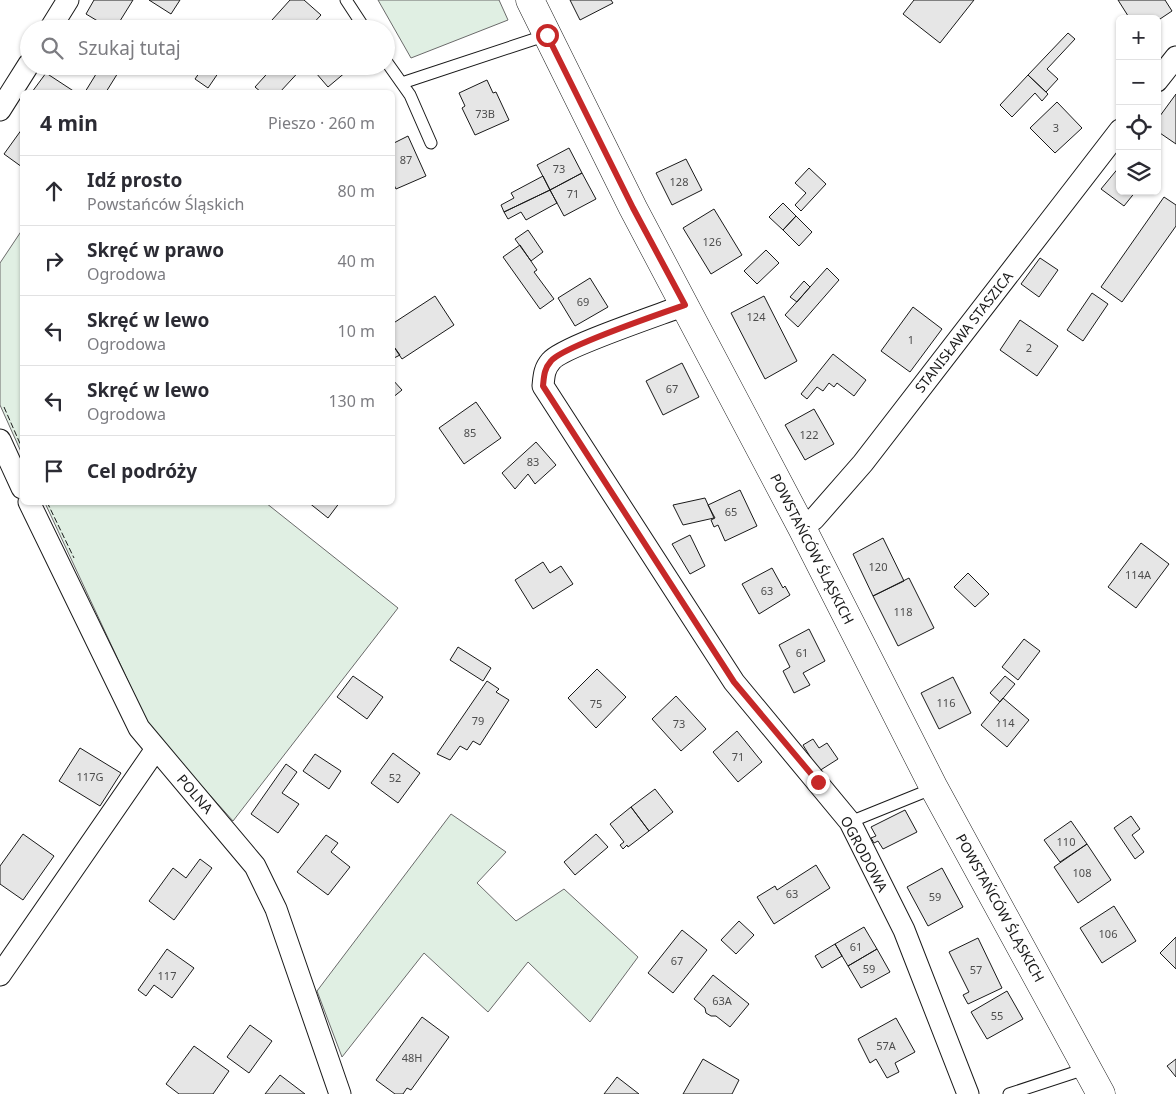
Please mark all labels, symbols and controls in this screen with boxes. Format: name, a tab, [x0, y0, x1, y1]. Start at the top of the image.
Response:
map controls	[1116, 15, 1161, 195]
button: +	[1116, 15, 1161, 60]
search box	[20, 20, 395, 75]
route start	[536, 24, 559, 47]
icon: search	[38, 34, 66, 62]
text: Szukaj tutaj	[78, 35, 181, 61]
button: −	[1116, 60, 1161, 105]
button: locate	[1116, 105, 1161, 150]
house number: 73B	[475, 106, 495, 121]
text: 4 min	[40, 109, 98, 137]
text: Pieszo · 260 m	[268, 112, 375, 134]
house number: 3	[1053, 120, 1059, 135]
button: layers	[1116, 150, 1161, 195]
house number: 87	[400, 152, 412, 167]
house number: 73	[553, 161, 565, 176]
text: Idź prosto	[87, 167, 182, 193]
house number: 128	[670, 174, 688, 189]
icon: ahead	[40, 177, 68, 205]
text: 80 m	[338, 180, 375, 202]
house number: 71	[567, 186, 579, 201]
text: Powstańców Śląskich	[87, 193, 245, 215]
house number: 126	[703, 234, 721, 249]
text: Skręć w prawo	[87, 237, 224, 263]
icon: right	[40, 247, 68, 275]
text: 40 m	[338, 250, 375, 272]
text: Ogrodowa	[87, 263, 166, 285]
street label: STANISŁAWA STASZICA	[910, 267, 1017, 396]
house number: 69	[577, 294, 589, 309]
text: Skręć w lewo	[87, 307, 209, 333]
house number: 124	[747, 309, 766, 324]
icon: left	[40, 317, 68, 345]
text: 10 m	[338, 320, 375, 342]
house number: 1	[908, 332, 914, 347]
text: Ogrodowa	[87, 333, 166, 355]
house number: 2	[1026, 340, 1032, 355]
text: Skręć w lewo	[87, 377, 209, 403]
house number: 67	[666, 381, 678, 396]
icon: left	[40, 387, 68, 415]
text: 130 m	[328, 390, 375, 412]
text: Ogrodowa	[87, 403, 166, 425]
house number: 85	[464, 425, 476, 440]
house number: 122	[800, 427, 818, 442]
house number: 83	[527, 454, 539, 469]
icon: arrive	[40, 457, 68, 485]
text: Cel podróży	[87, 458, 197, 484]
street label: POWSTAŃCÓW ŚLĄSKICH	[766, 470, 859, 627]
house number: 65	[725, 504, 737, 519]
house number: 120	[869, 559, 887, 574]
house number: 114A	[1125, 567, 1152, 582]
house number: 63	[761, 583, 773, 598]
house number: 118	[894, 604, 912, 619]
house number: 61	[796, 645, 808, 660]
house number: 116	[937, 695, 955, 710]
house number: 75	[590, 696, 602, 711]
house number: 79	[472, 713, 484, 728]
house number: 114	[996, 715, 1015, 730]
house number: 73	[673, 716, 685, 731]
house number: 71	[732, 749, 744, 764]
house number: 117G	[77, 769, 103, 784]
street label: POLNA	[173, 770, 218, 817]
house number: 52	[389, 770, 401, 785]
route end	[807, 771, 830, 794]
street label: OGRODOWA	[837, 813, 892, 895]
street label: POWSTAŃCÓW ŚLĄSKICH	[952, 830, 1049, 985]
house number: 110	[1057, 834, 1075, 849]
house number: 108	[1073, 865, 1091, 880]
house number: 63	[786, 886, 798, 901]
house number: 59	[929, 889, 941, 904]
house number: 106	[1099, 926, 1117, 941]
house number: 61	[850, 939, 862, 954]
house number: 67	[671, 953, 683, 968]
house number: 59	[863, 961, 875, 976]
house number: 57	[970, 962, 982, 977]
house number: 117	[158, 968, 176, 983]
house number: 63A	[712, 993, 733, 1008]
house number: 55	[991, 1008, 1003, 1023]
house number: 57A	[876, 1038, 897, 1053]
house number: 48H	[402, 1050, 422, 1065]

